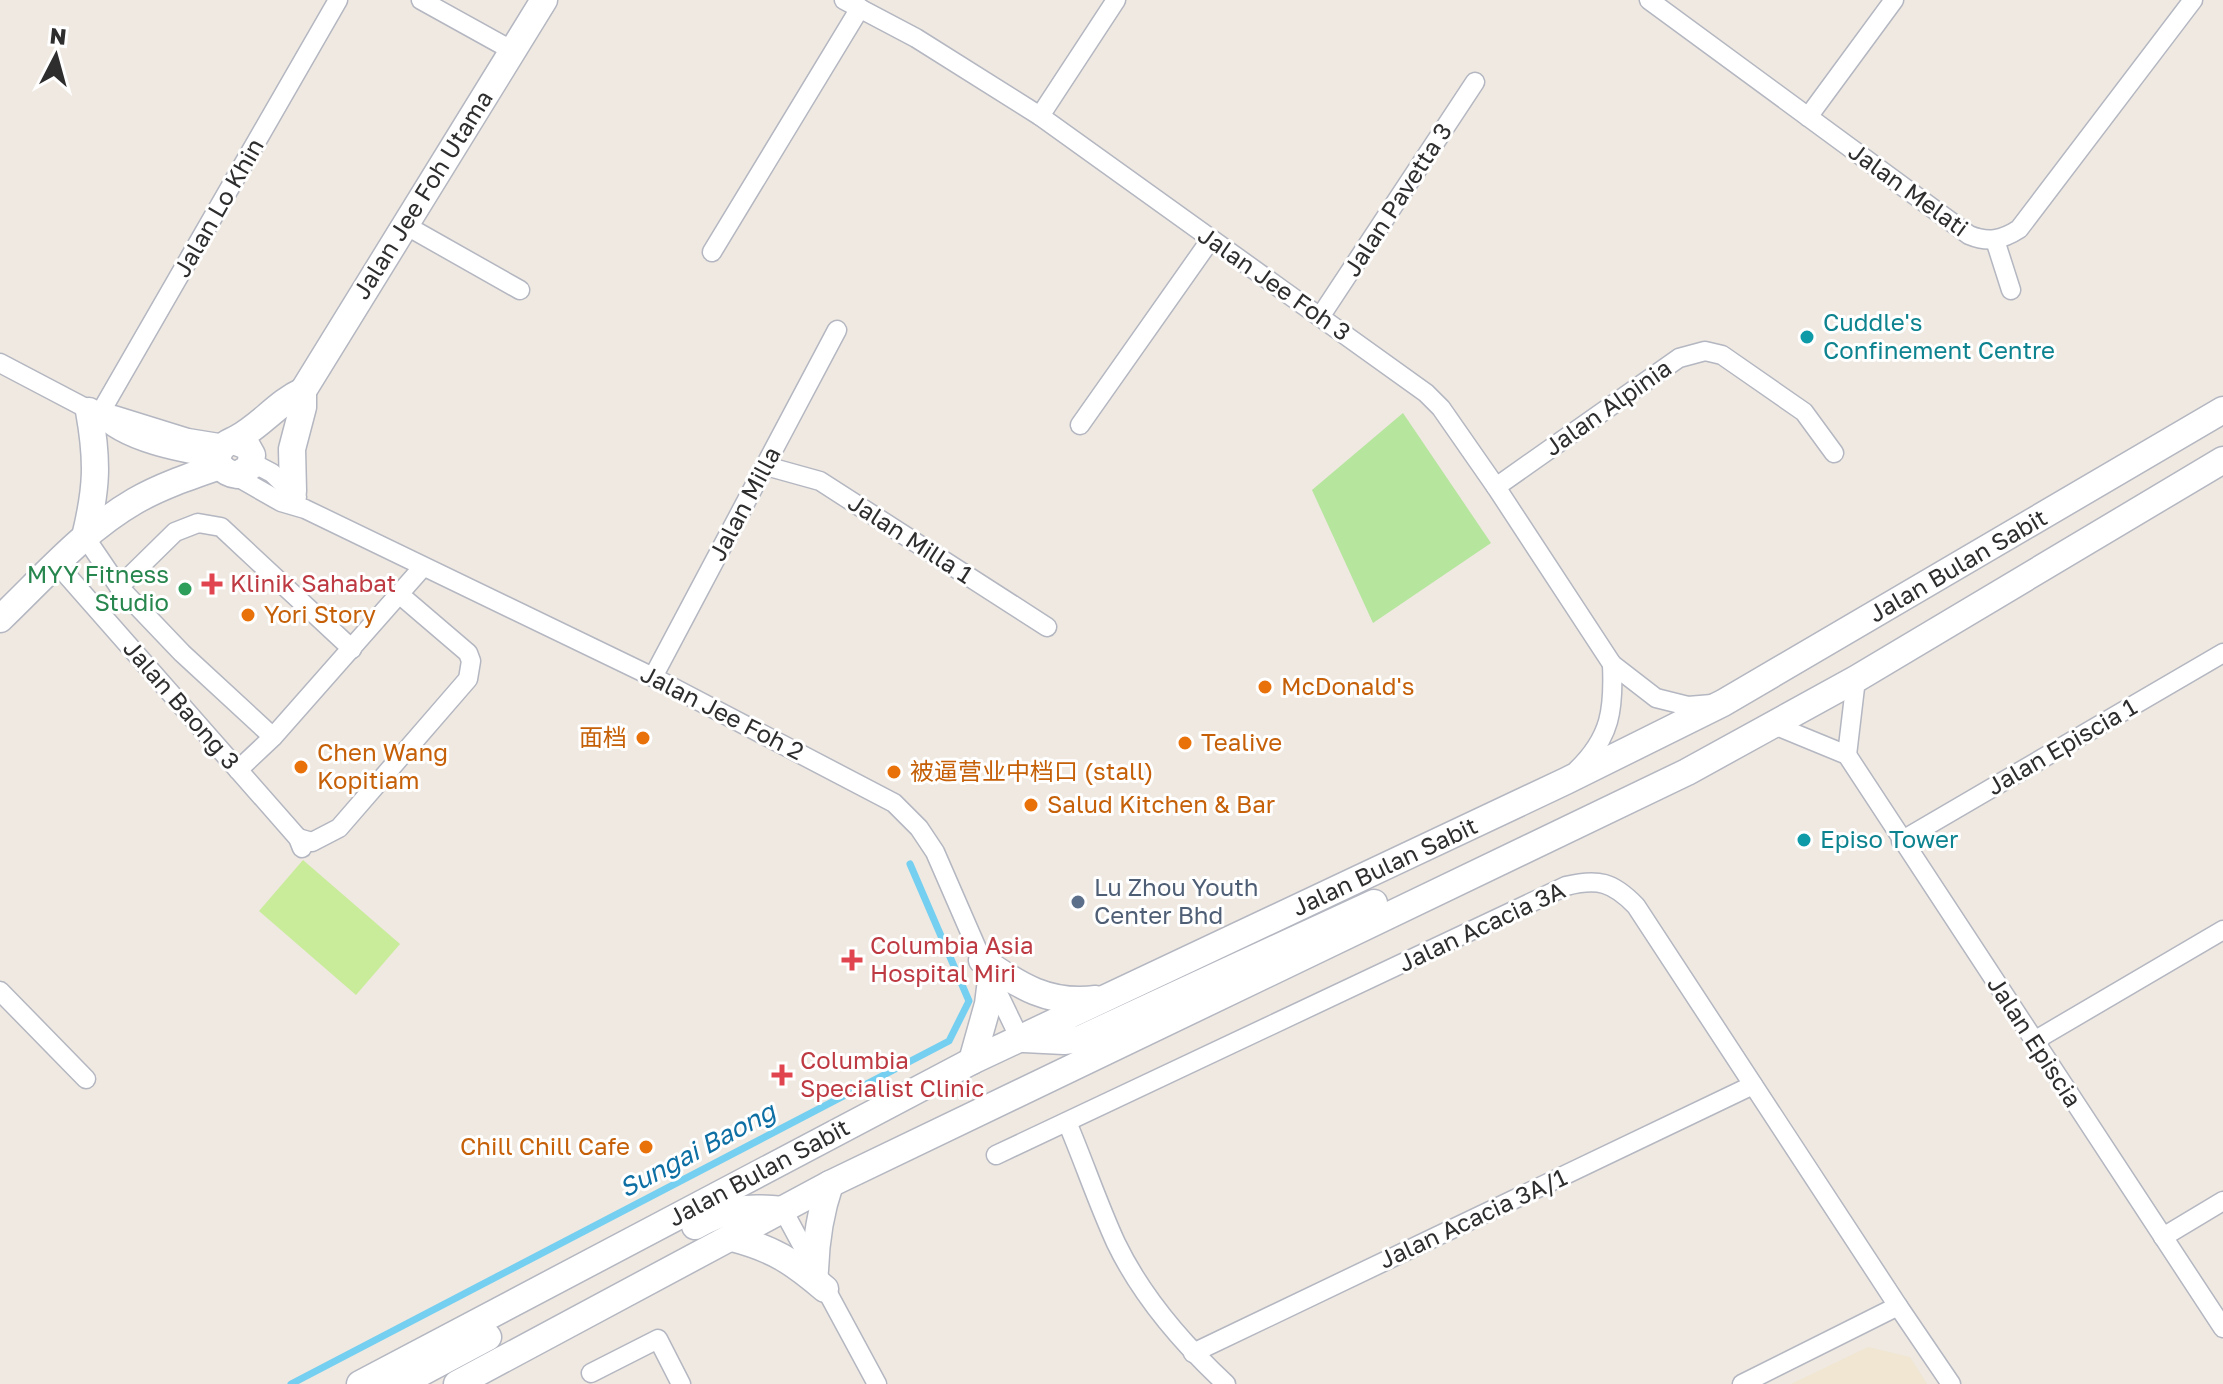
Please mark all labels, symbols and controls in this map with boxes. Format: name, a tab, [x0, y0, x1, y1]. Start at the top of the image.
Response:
north arrow	[16, 16, 96, 96]
text: N	[48, 21, 68, 50]
street label: Jalan Jee Foh Utama	[346, 84, 498, 304]
street label: Jalan Pavetta 3	[1336, 117, 1457, 281]
street label: Jalan Lo Khin	[166, 133, 269, 282]
street label: Jalan Melati	[1844, 136, 1974, 242]
street label: Jalan Jee Foh 3	[1193, 219, 1357, 346]
place label: Cuddle's Confinement Centre	[1823, 307, 2055, 364]
marker: Cuddle's Confinement Centre	[1798, 328, 1816, 346]
street label: Jalan Alpinia	[1538, 352, 1676, 461]
street label: Jalan Milla	[702, 441, 786, 565]
street label: Jalan Milla 1	[843, 487, 978, 589]
street label: Jalan Bulan Sabit	[1863, 502, 2052, 628]
place label: MYY Fitness Studio	[27, 559, 169, 616]
place label: Klinik Sahabat	[230, 568, 396, 597]
marker: Klinik Sahabat	[201, 573, 223, 595]
marker: MYY Fitness Studio	[176, 580, 194, 598]
place label: Yori Story	[264, 599, 376, 628]
marker: Yori Story	[239, 606, 257, 624]
street label: Jalan Baong 3	[118, 633, 246, 775]
street label: Jalan Jee Foh 2	[636, 658, 809, 765]
place label: McDonald's	[1281, 671, 1414, 700]
marker: McDonald's	[1256, 678, 1274, 696]
street label: Jalan Episcia 1	[1981, 691, 2141, 800]
place label: 面档	[579, 722, 627, 751]
place label: Tealive	[1201, 727, 1282, 756]
marker: 面档	[634, 729, 652, 747]
marker: Tealive	[1176, 734, 1194, 752]
place label: Chen Wang Kopitiam	[317, 737, 448, 794]
place label: 被逼营业中档口 (stall)	[910, 756, 1153, 785]
marker: Chen Wang Kopitiam	[292, 758, 310, 776]
marker: 被逼营业中档口 (stall)	[885, 763, 903, 781]
place label: Salud Kitchen & Bar	[1047, 789, 1275, 818]
marker: Salud Kitchen & Bar	[1022, 796, 1040, 814]
street label: Jalan Bulan Sabit	[1287, 810, 1482, 921]
place label: Episo Tower	[1820, 824, 1958, 853]
marker: Episo Tower	[1795, 831, 1813, 849]
place label: Lu Zhou Youth Center Bhd	[1094, 872, 1259, 929]
street label: Jalan Acacia 3A	[1393, 874, 1569, 977]
marker: Lu Zhou Youth Center Bhd	[1069, 893, 1087, 911]
place label: Columbia Asia Hospital Miri	[870, 930, 1034, 987]
marker: Columbia Asia Hospital Miri	[841, 949, 863, 971]
street label: Jalan Episcia	[1982, 970, 2088, 1112]
place label: Columbia Specialist Clinic	[800, 1045, 984, 1102]
marker: Columbia Specialist Clinic	[771, 1064, 793, 1086]
water label: Sungai Baong	[613, 1095, 782, 1204]
street label: Jalan Bulan Sabit	[663, 1112, 854, 1232]
place label: Chill Chill Cafe	[460, 1131, 630, 1160]
marker: Chill Chill Cafe	[637, 1138, 655, 1156]
street label: Jalan Acacia 3A/1	[1374, 1161, 1571, 1274]

